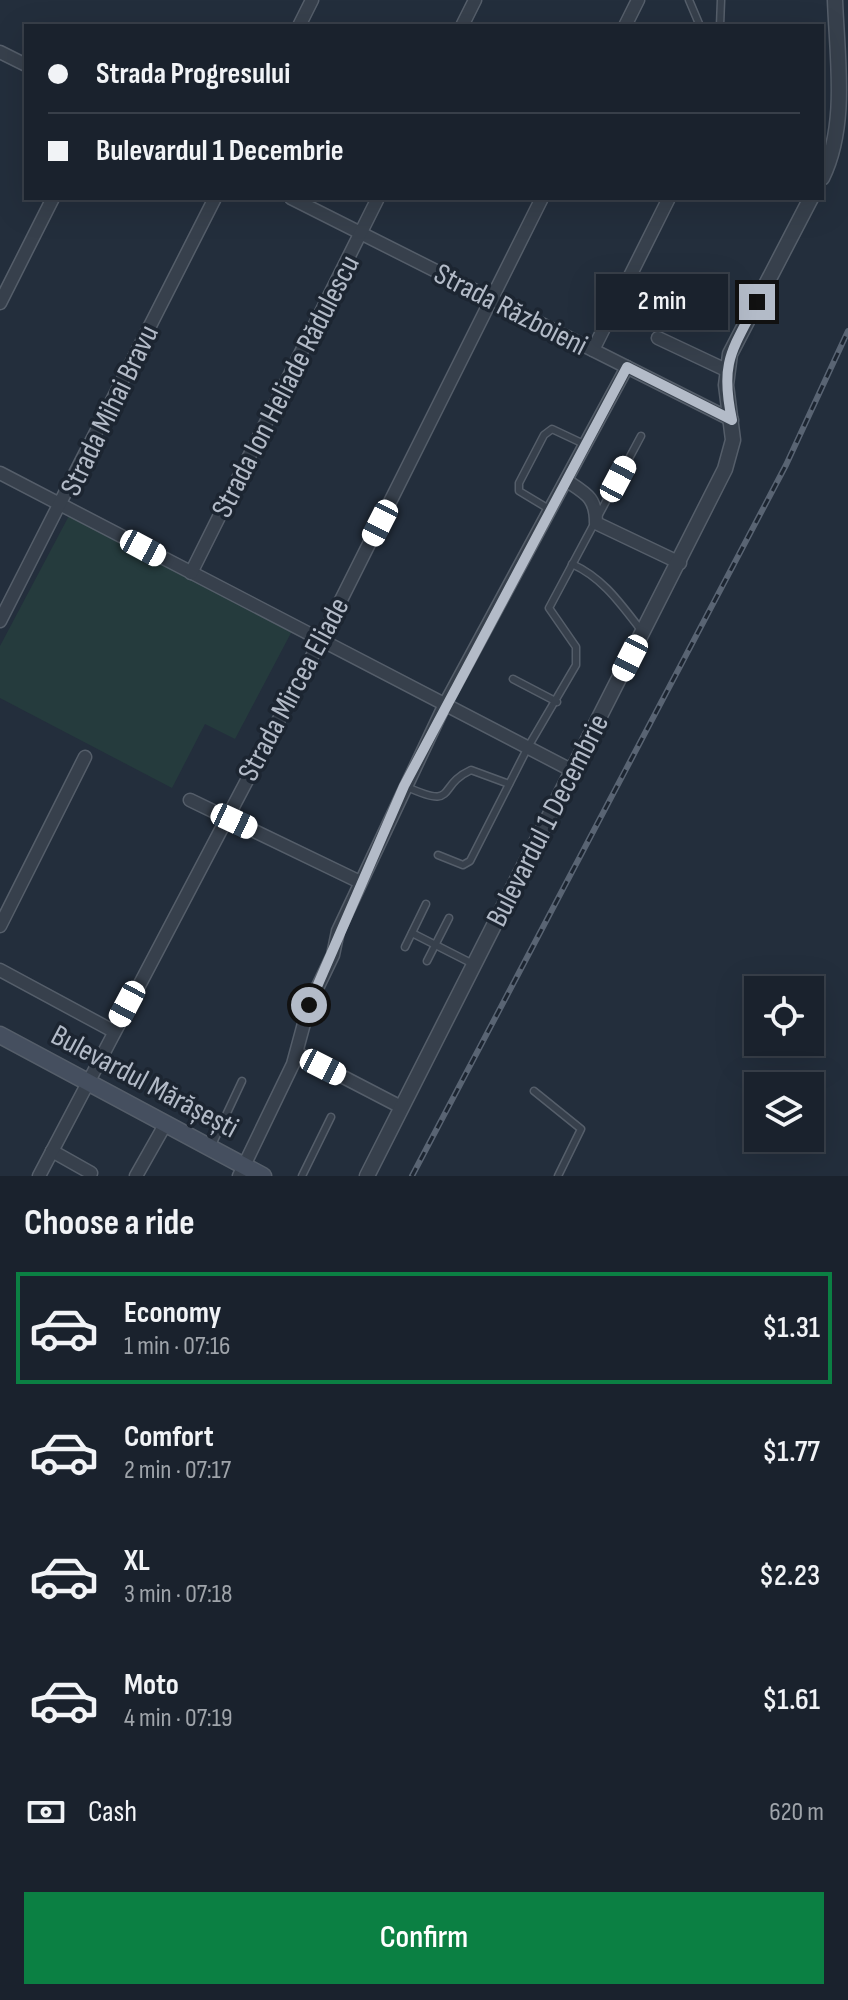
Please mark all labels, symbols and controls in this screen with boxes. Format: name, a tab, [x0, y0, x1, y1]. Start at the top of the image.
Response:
text: Strada Progresului	[96, 56, 290, 92]
text: Bulevardul 1 Decembrie	[96, 133, 344, 169]
street label: Strada Ion Heliade Rădulescu	[204, 249, 368, 524]
street label: Strada Războieni	[428, 256, 593, 364]
callout: 2 min	[597, 274, 729, 330]
route end	[739, 284, 775, 320]
text: 2 min	[638, 286, 686, 317]
street label: Strada Mihai Bravu	[53, 319, 167, 502]
car	[596, 452, 640, 506]
car	[358, 496, 402, 550]
car	[116, 526, 170, 570]
street label: Strada Mircea Eliade	[230, 592, 357, 787]
car	[608, 631, 652, 685]
street label: Bulevardul 1 Decembrie	[479, 708, 617, 933]
car	[207, 800, 261, 842]
map controls	[744, 976, 824, 1152]
button: locate	[744, 976, 824, 1056]
car	[105, 977, 149, 1031]
route start	[291, 987, 327, 1023]
street label: Bulevardul Mărășești	[45, 1017, 244, 1146]
car	[296, 1045, 350, 1089]
button: layers	[744, 1072, 824, 1152]
text: Choose a ride	[24, 1202, 195, 1245]
icon: car	[28, 1292, 100, 1364]
text: Economy	[124, 1295, 221, 1331]
text: $1.31	[762, 1310, 820, 1346]
text: 1 min · 07:16	[124, 1331, 231, 1362]
icon: car	[28, 1416, 100, 1488]
text: Comfort	[124, 1419, 214, 1455]
text: $1.77	[762, 1434, 820, 1470]
text: 2 min · 07:17	[124, 1455, 231, 1486]
icon: car	[28, 1540, 100, 1612]
text: XL	[124, 1543, 150, 1579]
text: $2.23	[759, 1558, 820, 1594]
text: 3 min · 07:18	[124, 1579, 232, 1610]
icon: car	[28, 1664, 100, 1736]
text: Moto	[124, 1667, 179, 1703]
text: $1.61	[762, 1682, 820, 1718]
text: 4 min · 07:19	[124, 1703, 232, 1734]
icon: cash	[24, 1790, 68, 1834]
text: Cash	[88, 1794, 137, 1830]
text: 620 m	[769, 1797, 824, 1828]
button: Confirm	[24, 1892, 824, 1984]

